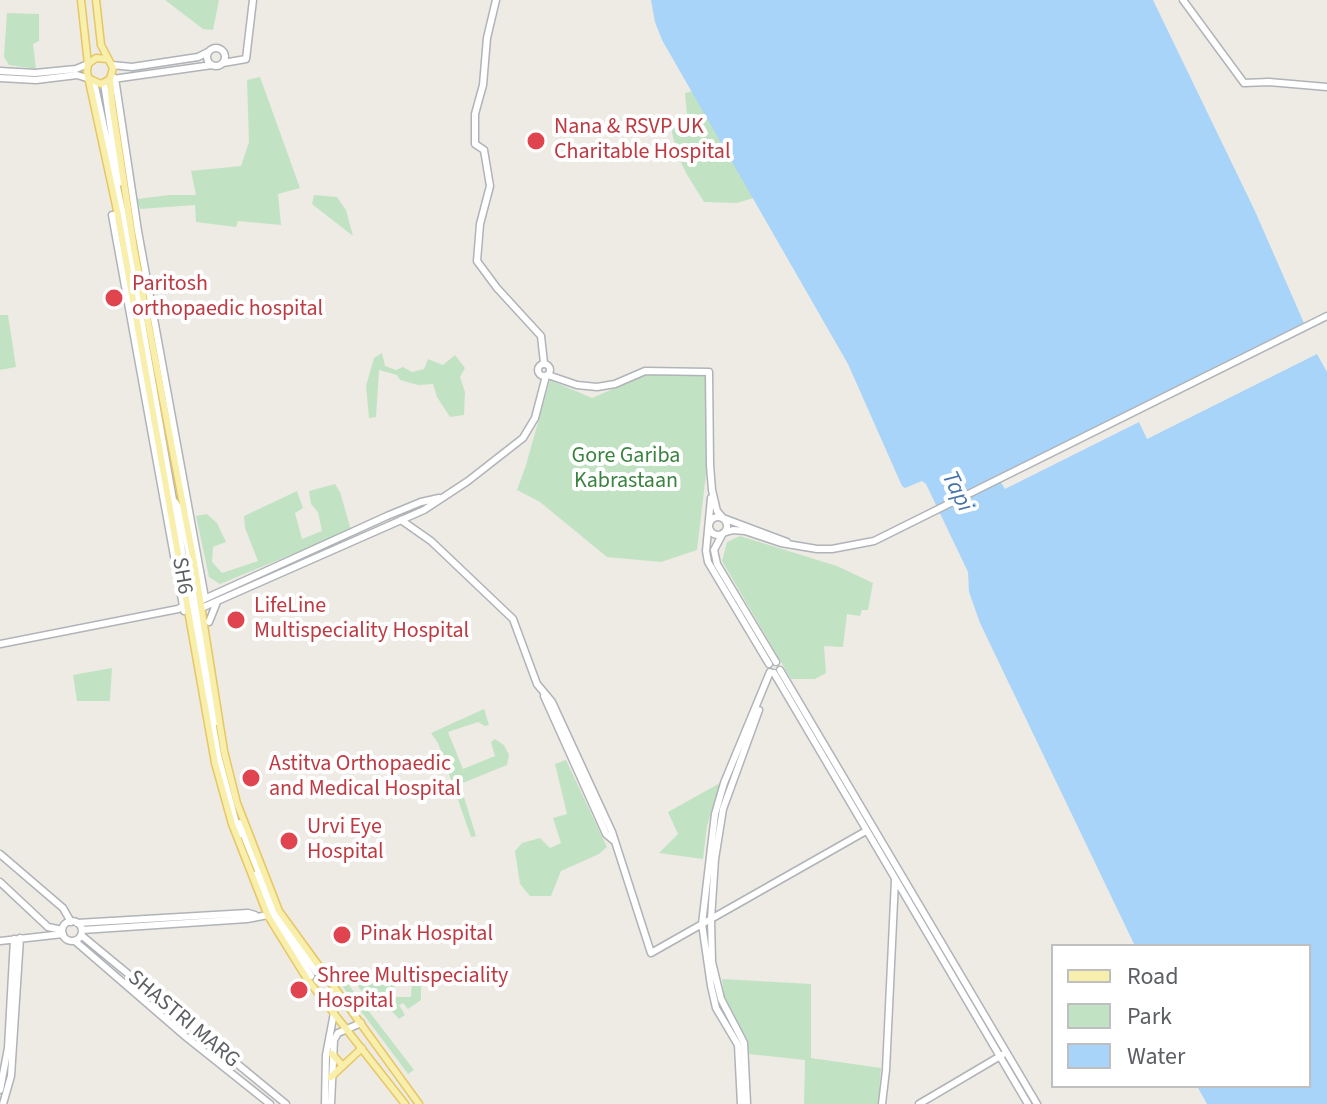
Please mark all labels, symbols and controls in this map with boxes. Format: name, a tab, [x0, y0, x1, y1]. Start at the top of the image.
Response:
place label: Nana & RSVP UK Charitable Hospital	[554, 115, 731, 166]
marker: Nana & RSVP UK Charitable Hospital	[525, 130, 547, 152]
place label: Paritosh orthopaedic hospital	[132, 272, 323, 324]
marker: Paritosh orthopaedic hospital	[103, 287, 125, 309]
park label: Gore Gariba Kabrastaan	[572, 444, 680, 496]
water label: Tapi	[934, 467, 978, 517]
street label: SH6	[165, 555, 197, 597]
place label: LifeLine Multispeciality Hospital	[254, 594, 469, 646]
marker: LifeLine Multispeciality Hospital	[225, 609, 247, 631]
place label: Astitva Orthopaedic and Medical Hospital	[269, 752, 461, 804]
marker: Astitva Orthopaedic and Medical Hospital	[240, 767, 262, 789]
place label: Urvi Eye Hospital	[307, 815, 384, 866]
marker: Urvi Eye Hospital	[278, 830, 300, 852]
place label: Pinak Hospital	[360, 922, 493, 948]
marker: Pinak Hospital	[331, 924, 353, 946]
legend	[1051, 944, 1311, 1088]
text: Road	[1127, 959, 1179, 994]
place label: Shree Multispeciality Hospital	[317, 964, 508, 1016]
street label: SHASTRI MARG	[122, 966, 244, 1074]
marker: Shree Multispeciality Hospital	[288, 979, 310, 1001]
text: Park	[1127, 999, 1172, 1034]
text: Water	[1127, 1039, 1185, 1074]

